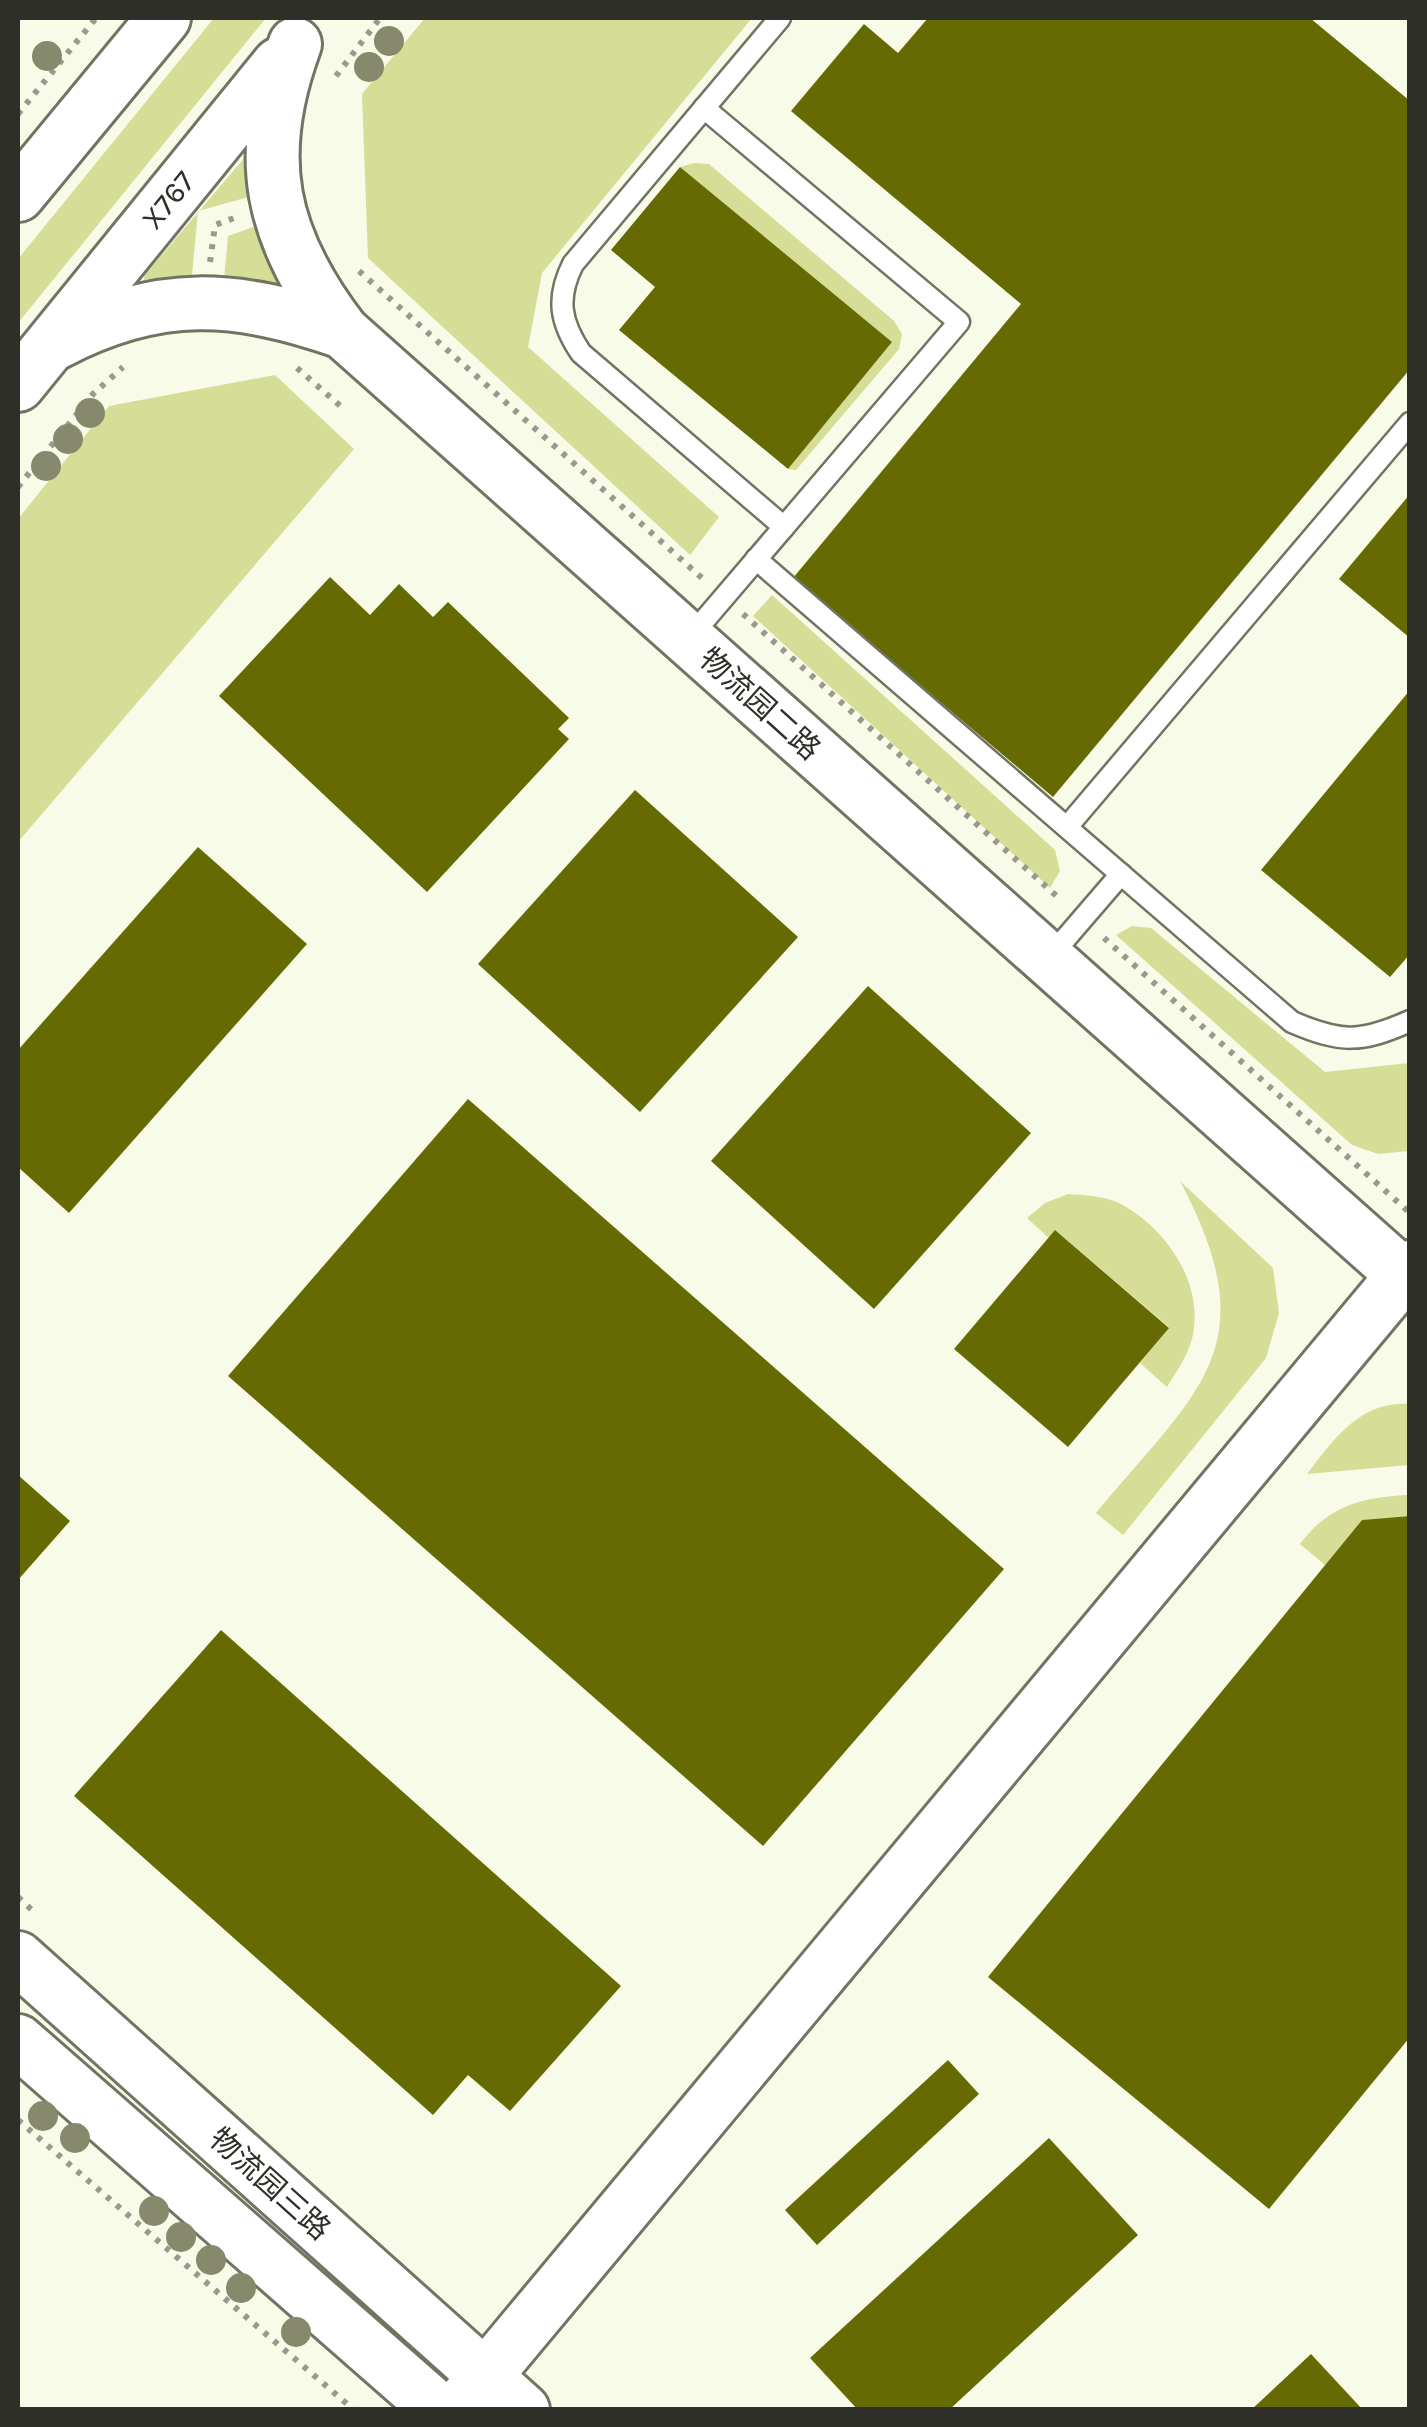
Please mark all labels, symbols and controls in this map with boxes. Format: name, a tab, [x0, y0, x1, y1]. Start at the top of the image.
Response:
street label: X767	[134, 164, 202, 237]
street label: 物流园二路	[692, 640, 828, 768]
street label: 物流园三路	[202, 2120, 338, 2248]

